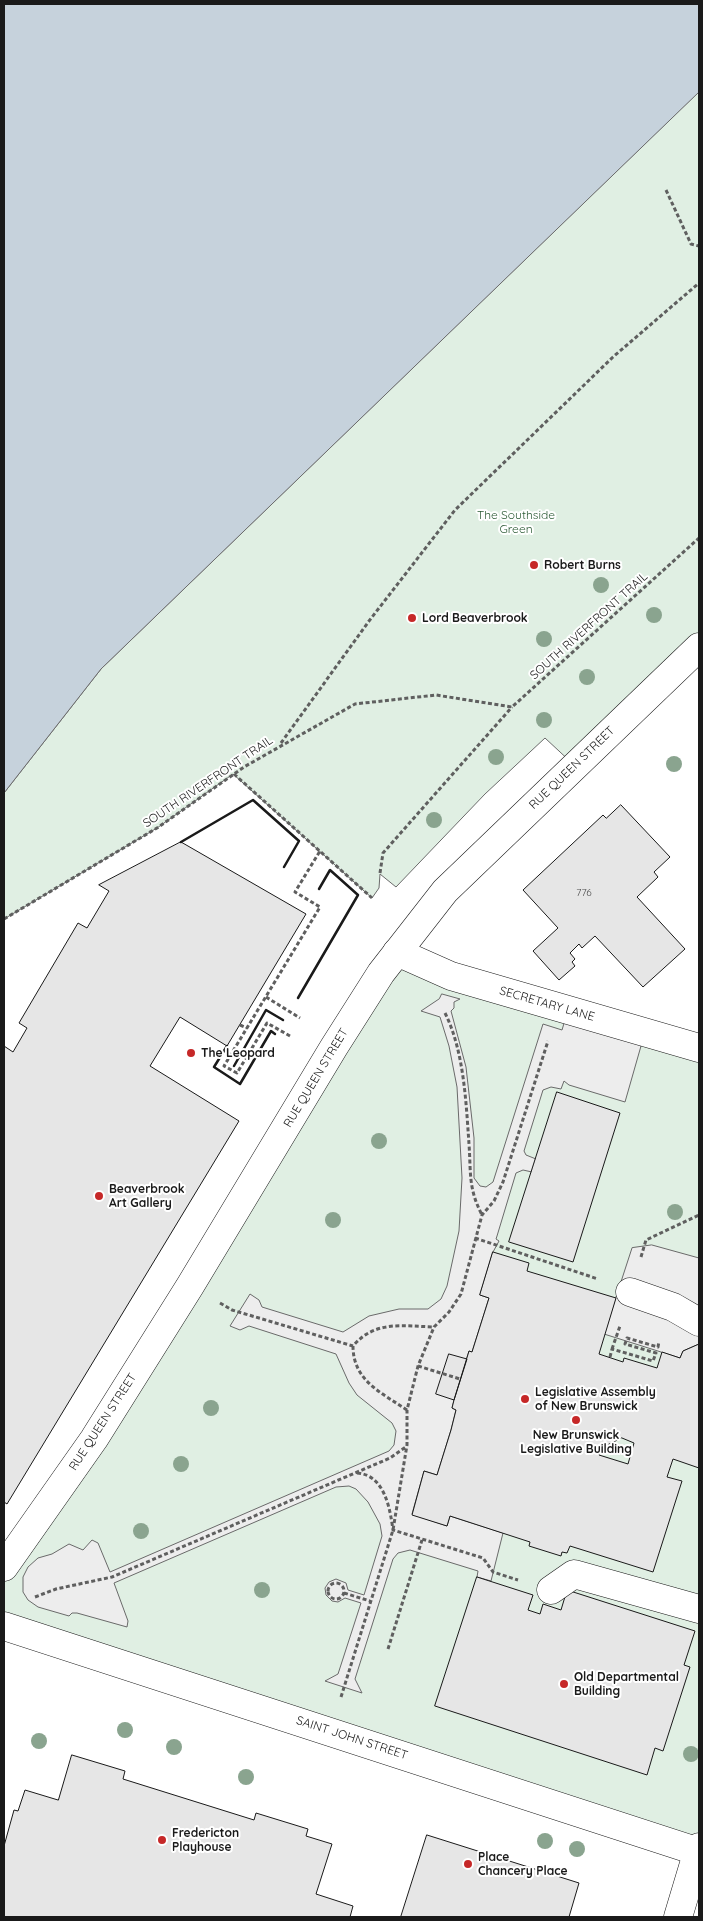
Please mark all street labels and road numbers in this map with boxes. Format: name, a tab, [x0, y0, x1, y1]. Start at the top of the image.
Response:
street label: SOUTH RIVERFRONT TRAIL	[527, 569, 651, 683]
street label: RUE QUEEN STREET	[526, 724, 618, 812]
street label: SOUTH RIVERFRONT TRAIL	[140, 733, 276, 831]
street label: SECRETARY LANE	[498, 984, 596, 1024]
street label: RUE QUEEN STREET	[281, 1026, 351, 1130]
street label: RUE QUEEN STREET	[66, 1371, 140, 1473]
street label: SAINT JOHN STREET	[294, 1713, 410, 1763]

